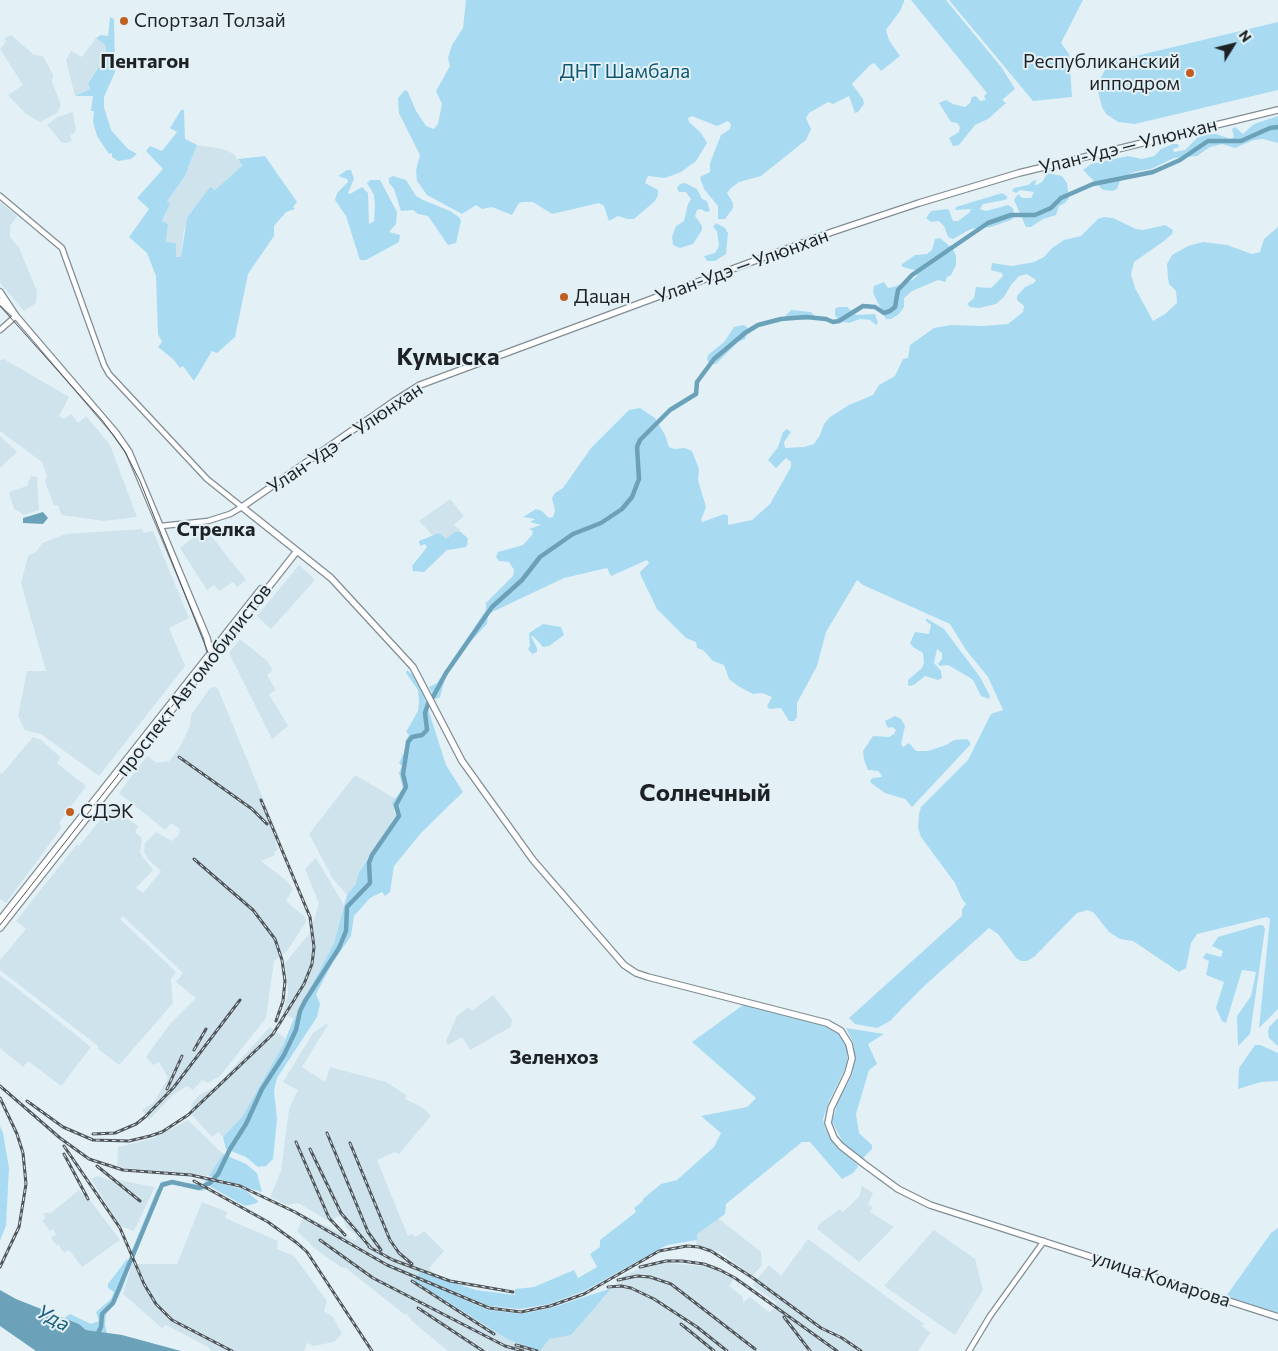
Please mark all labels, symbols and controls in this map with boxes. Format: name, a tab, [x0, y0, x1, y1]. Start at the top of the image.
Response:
place label: Спортзал Толзай	[134, 10, 286, 32]
marker: Спортзал Толзай	[118, 15, 130, 27]
north arrow	[1208, 20, 1258, 70]
text: N	[1236, 27, 1256, 45]
district label: Пентагон	[100, 49, 190, 73]
place label: Республиканский ипподром	[1023, 51, 1180, 95]
park label: ДНТ Шамбала	[560, 61, 690, 83]
marker: Республиканский ипподром	[1184, 67, 1196, 79]
street label: Улан-Удэ — Улюнхан	[1037, 113, 1219, 179]
street label: Улан-Удэ — Улюнхан	[652, 224, 832, 308]
place label: Дацан	[574, 286, 630, 308]
marker: Дацан	[558, 291, 570, 303]
district label: Кумыска	[397, 343, 499, 371]
street label: Улан-Удэ — Улюнхан	[263, 377, 427, 499]
district label: Стрелка	[176, 517, 256, 541]
street label: проспект Автомобилистов	[112, 579, 276, 781]
district label: Солнечный	[639, 779, 771, 807]
place label: СДЭК	[80, 801, 134, 823]
marker: СДЭК	[64, 806, 76, 818]
district label: Зеленхоз	[510, 1045, 598, 1069]
street label: улица Комарова	[1089, 1246, 1233, 1312]
water label: Уда	[32, 1299, 74, 1337]

